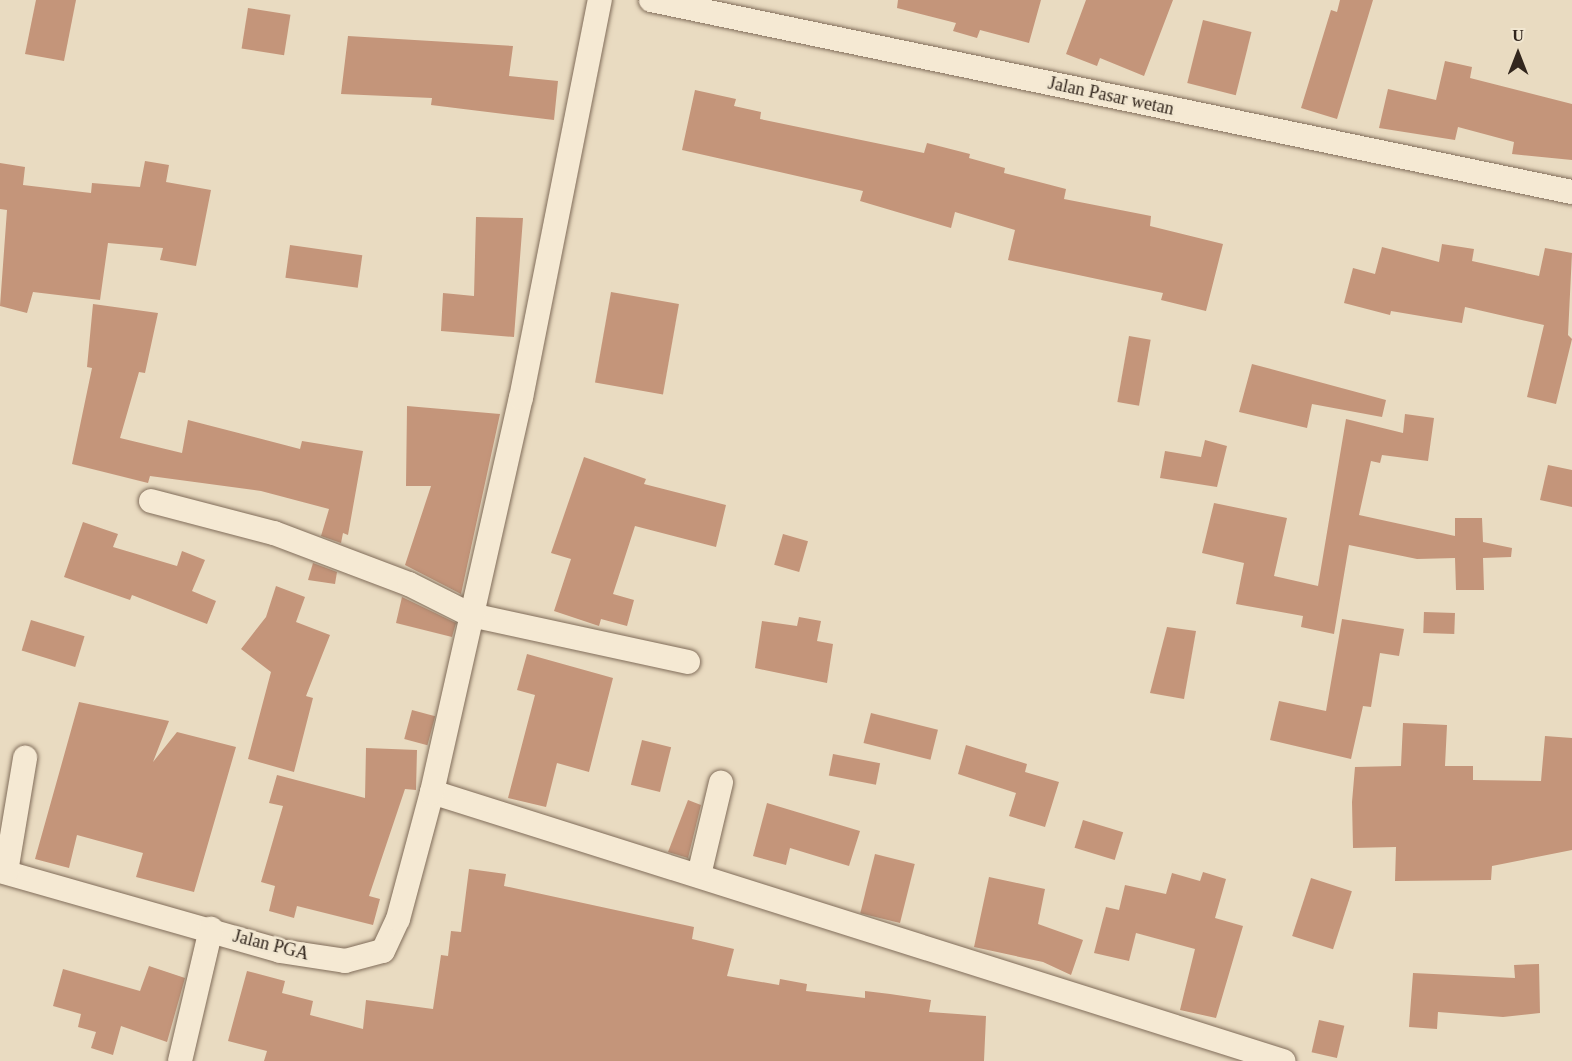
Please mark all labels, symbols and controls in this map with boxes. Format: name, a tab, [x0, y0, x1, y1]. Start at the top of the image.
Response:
north arrow	[1488, 24, 1548, 84]
text: U	[1512, 27, 1524, 44]
street label: Jalan Pasar wetan	[1046, 72, 1176, 120]
street label: Jalan PGA	[231, 925, 311, 965]

